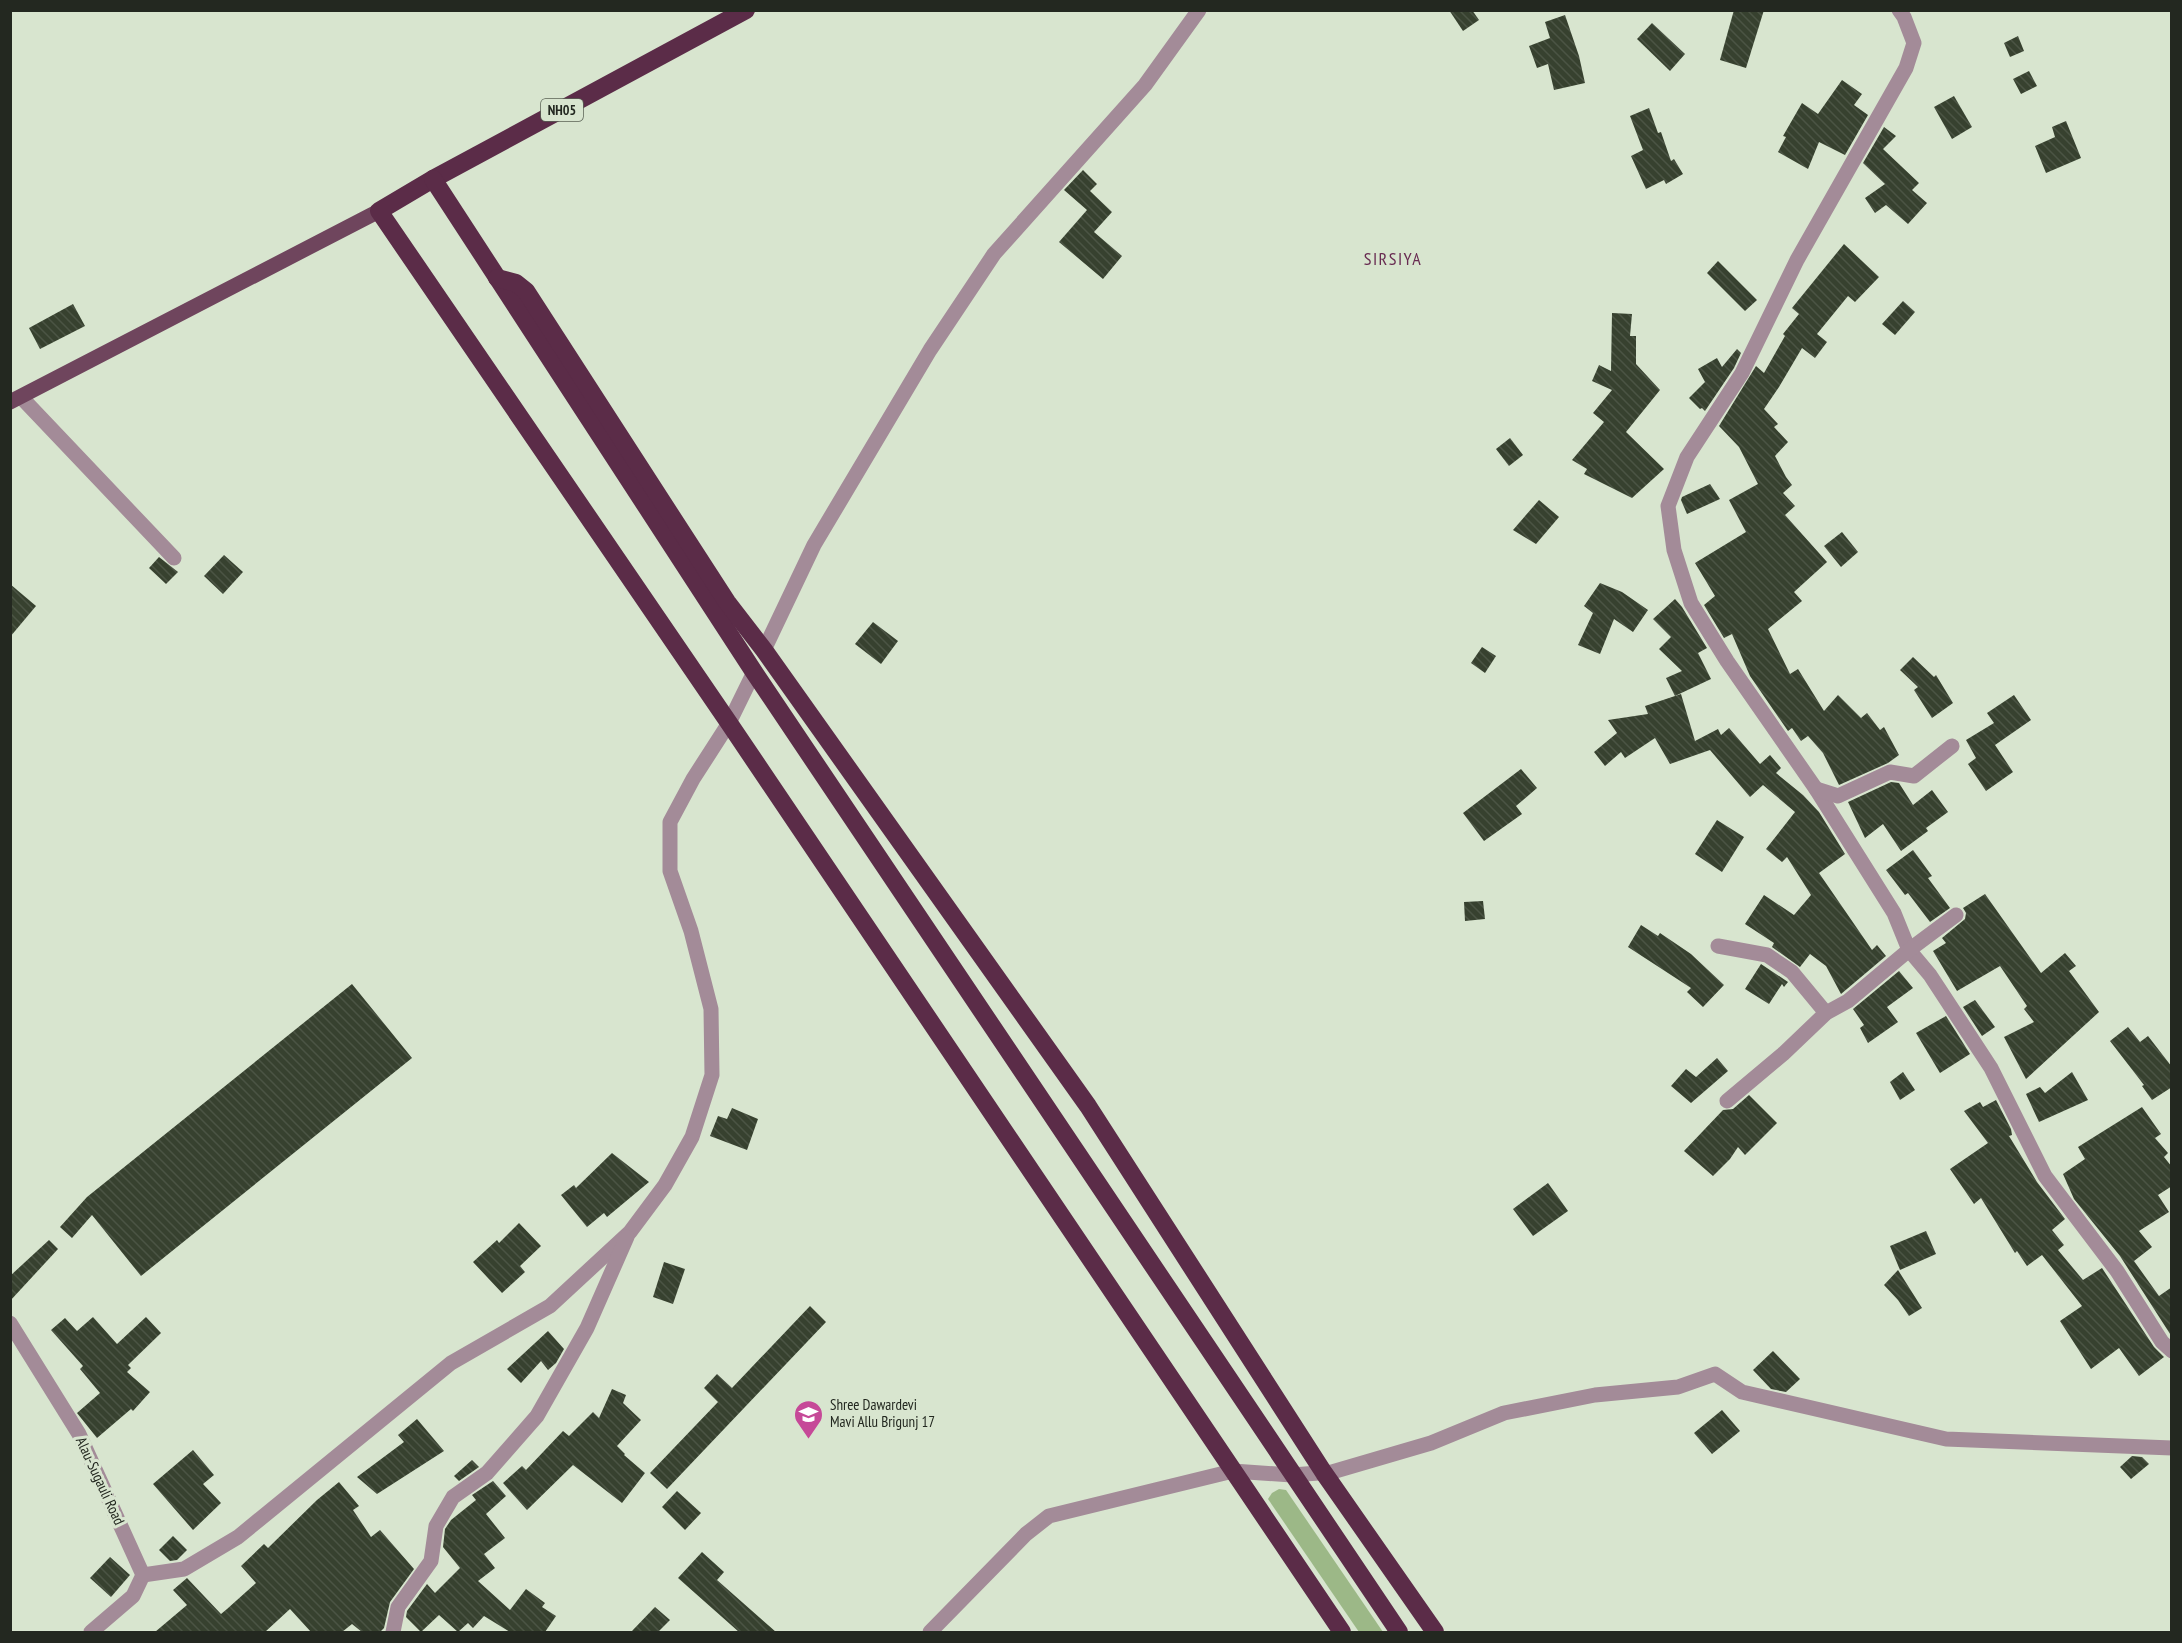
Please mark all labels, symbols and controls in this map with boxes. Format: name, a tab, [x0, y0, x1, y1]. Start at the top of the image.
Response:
road number: NH05	[541, 99, 583, 121]
district label: SIRSIYA	[1364, 247, 1422, 270]
place label: Shree Dawardevi Mavi Allu Brigunj 17	[830, 1395, 935, 1431]
school or university icon: Shree Dawardevi Mavi Allu Brigunj 17	[793, 1398, 825, 1440]
street label: Alau-Sugauli Road	[72, 1434, 129, 1528]

